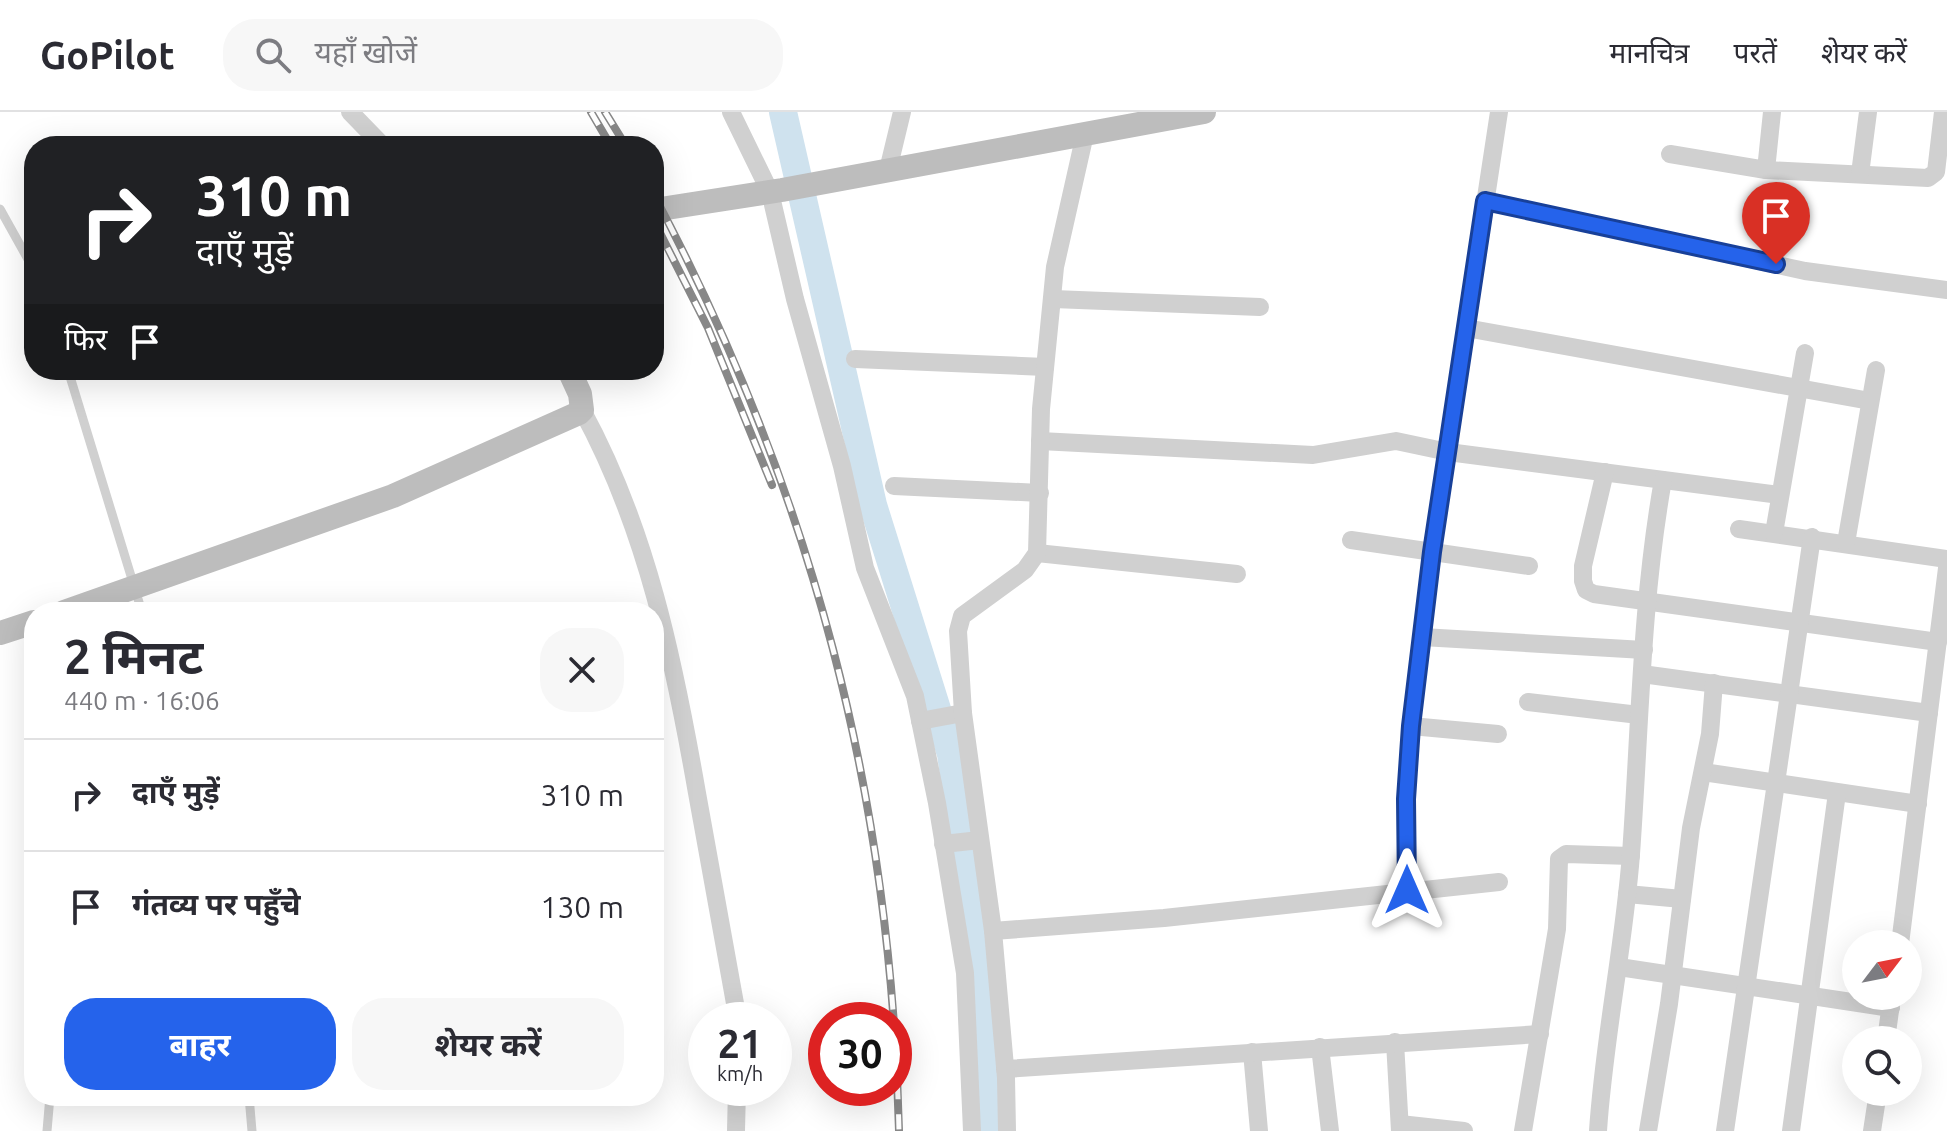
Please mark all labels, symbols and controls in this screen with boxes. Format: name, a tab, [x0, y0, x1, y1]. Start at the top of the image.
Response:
search box	[223, 19, 783, 91]
icon: search	[251, 33, 295, 77]
text: GoPilot	[40, 34, 175, 76]
text: यहाँ खोजें	[315, 35, 417, 69]
text: मानचित्र	[1610, 37, 1690, 68]
text: परतें	[1734, 37, 1777, 68]
text: शेयर करें	[1821, 37, 1907, 68]
text: 310 m	[196, 164, 352, 227]
icon: right	[64, 168, 168, 272]
pin	[1742, 182, 1810, 264]
icon: arrive	[1754, 194, 1798, 238]
text: दाएँ मुड़ें	[196, 230, 293, 271]
icon: arrive	[123, 320, 167, 364]
text: फिर	[64, 322, 107, 356]
button: close	[540, 628, 624, 712]
text: 2 मिनट	[64, 629, 203, 683]
text: 440 m · 16:06	[64, 686, 220, 715]
icon: right	[64, 773, 108, 817]
text: दाएँ मुड़ें	[132, 775, 220, 809]
text: 310 m	[540, 778, 624, 812]
position arrow	[1365, 848, 1449, 932]
icon: arrive	[64, 885, 108, 929]
text: गंतव्य पर पहुँचे	[132, 887, 300, 921]
text: 130 m	[540, 890, 624, 924]
north arrow	[1842, 930, 1922, 1010]
map controls	[1842, 930, 1922, 1106]
button: बाहर	[64, 998, 336, 1090]
button: शेयर करें	[352, 998, 624, 1090]
speed limit sign: 30	[808, 1002, 912, 1106]
text: 21	[717, 1021, 763, 1066]
button: search	[1842, 1026, 1922, 1106]
text: km/h	[717, 1062, 763, 1085]

